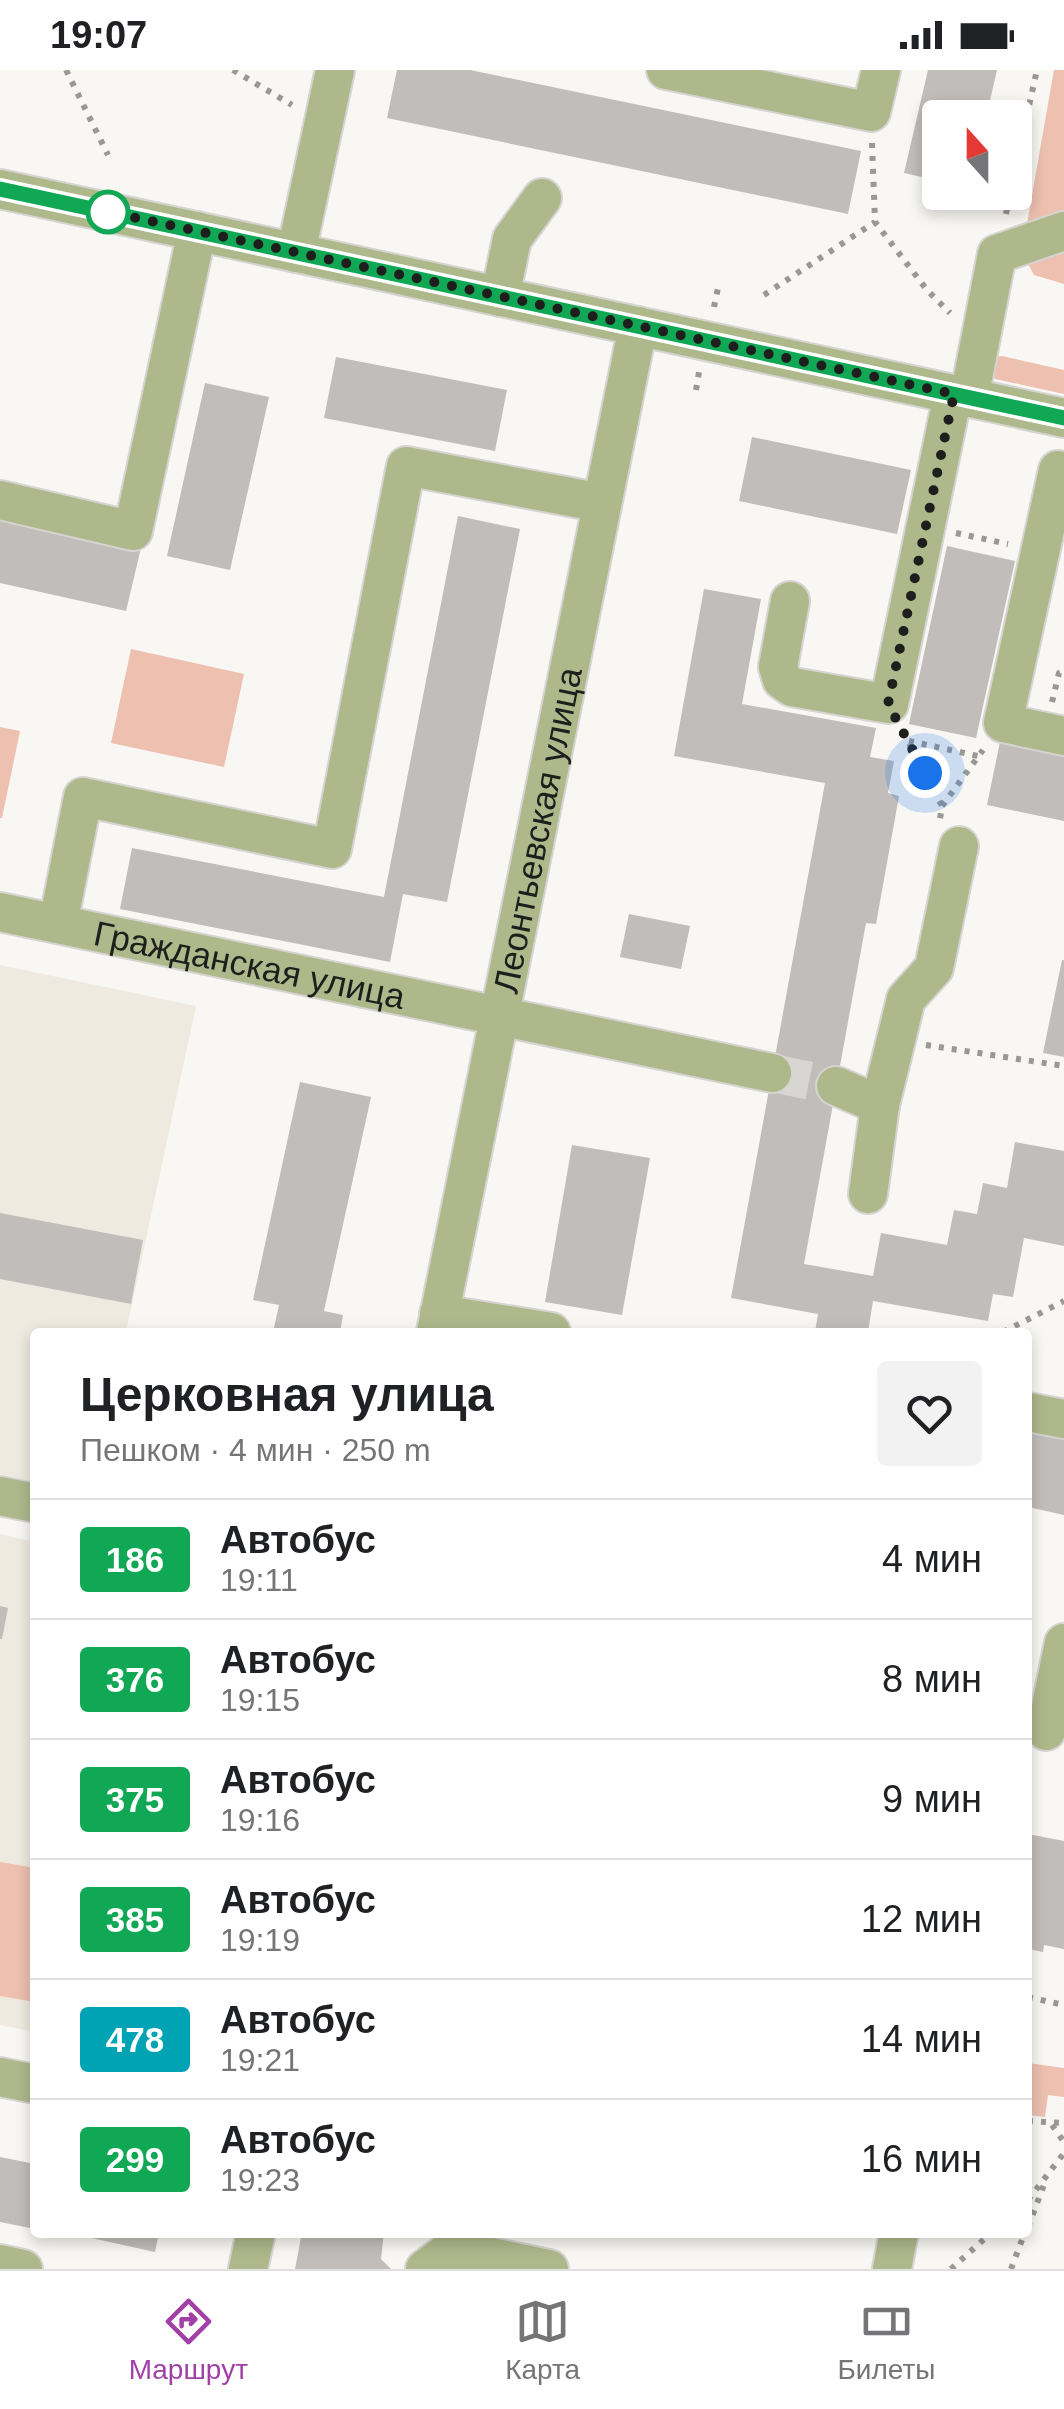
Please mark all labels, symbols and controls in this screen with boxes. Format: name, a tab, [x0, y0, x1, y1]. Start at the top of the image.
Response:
text: 19:07	[50, 14, 147, 56]
north arrow	[922, 100, 1032, 210]
map controls	[922, 100, 1032, 210]
unlabelled marker	[87, 191, 129, 233]
street label: Леонтьевская улица	[485, 663, 589, 996]
your location	[900, 748, 950, 798]
street label: Гражданская улица	[91, 913, 409, 1016]
button: heart	[877, 1361, 982, 1466]
text: Церковная улица	[80, 1368, 494, 1421]
text: Пешком · 4 мин · 250 m	[80, 1432, 431, 1468]
text: Автобус	[220, 1519, 376, 1561]
text: 4 мин	[882, 1538, 982, 1580]
text: 186	[106, 1540, 164, 1579]
text: 19:11	[220, 1562, 298, 1598]
text: Автобус	[220, 1639, 376, 1681]
text: 8 мин	[882, 1658, 982, 1700]
text: 376	[106, 1660, 164, 1699]
text: 19:15	[220, 1682, 300, 1718]
text: Автобус	[220, 1759, 376, 1801]
text: 9 мин	[882, 1778, 982, 1820]
text: 375	[106, 1780, 164, 1819]
text: 19:16	[220, 1802, 300, 1838]
text: Автобус	[220, 1879, 376, 1921]
text: 12 мин	[861, 1898, 982, 1940]
text: 385	[106, 1900, 164, 1939]
text: 19:19	[220, 1922, 300, 1958]
text: Автобус	[220, 1999, 376, 2041]
text: 14 мин	[861, 2018, 982, 2060]
text: 478	[106, 2020, 164, 2059]
text: 19:21	[220, 2042, 300, 2078]
text: Автобус	[220, 2119, 376, 2161]
text: 16 мин	[861, 2138, 982, 2180]
text: 299	[106, 2140, 164, 2179]
text: 19:23	[220, 2162, 300, 2198]
tab: Маршрут	[129, 2294, 248, 2386]
tab: Карта	[505, 2294, 580, 2386]
tab: Билеты	[837, 2294, 935, 2386]

